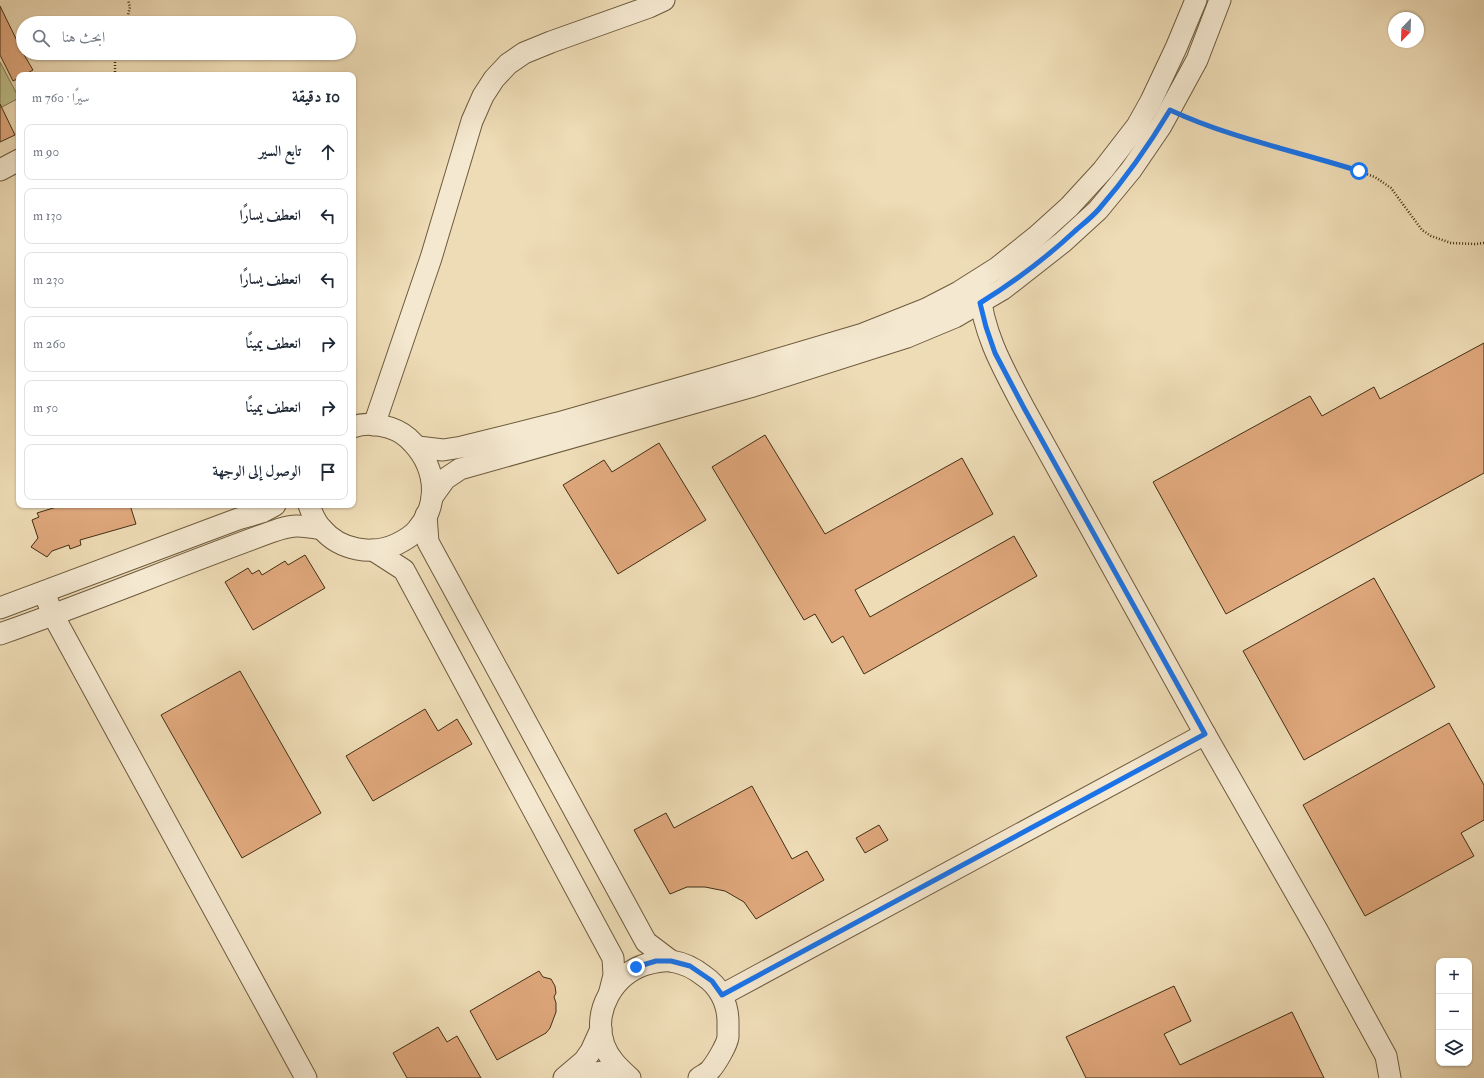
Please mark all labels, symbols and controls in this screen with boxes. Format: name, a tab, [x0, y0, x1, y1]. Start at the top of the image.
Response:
north arrow	[1388, 12, 1424, 48]
search box	[16, 16, 356, 60]
icon: search	[30, 27, 52, 49]
text: ابحث هنا	[62, 28, 105, 47]
text: 10 دقيقة	[292, 86, 340, 107]
text: سيرًا · 760 m	[32, 90, 89, 106]
icon: ahead	[317, 141, 339, 163]
text: تابع السير	[259, 142, 301, 161]
text: 90 m	[33, 144, 59, 160]
route start	[1350, 162, 1368, 180]
icon: left	[317, 205, 339, 227]
text: انعطف يسارًا	[240, 206, 301, 225]
text: 130 m	[33, 208, 62, 224]
icon: left	[317, 269, 339, 291]
text: انعطف يسارًا	[240, 270, 301, 289]
text: 230 m	[33, 272, 64, 288]
icon: right	[317, 333, 339, 355]
text: انعطف يمينًا	[246, 334, 301, 353]
text: 260 m	[33, 336, 66, 352]
icon: right	[317, 397, 339, 419]
text: انعطف يمينًا	[246, 398, 301, 417]
text: 50 m	[33, 400, 58, 416]
icon: arrive	[317, 461, 339, 483]
text: الوصول إلى الوجهة	[213, 462, 301, 481]
route end	[627, 958, 645, 976]
map controls	[1436, 958, 1472, 1066]
button: +	[1436, 958, 1472, 994]
button: −	[1436, 994, 1472, 1030]
button: layers	[1436, 1030, 1472, 1066]

